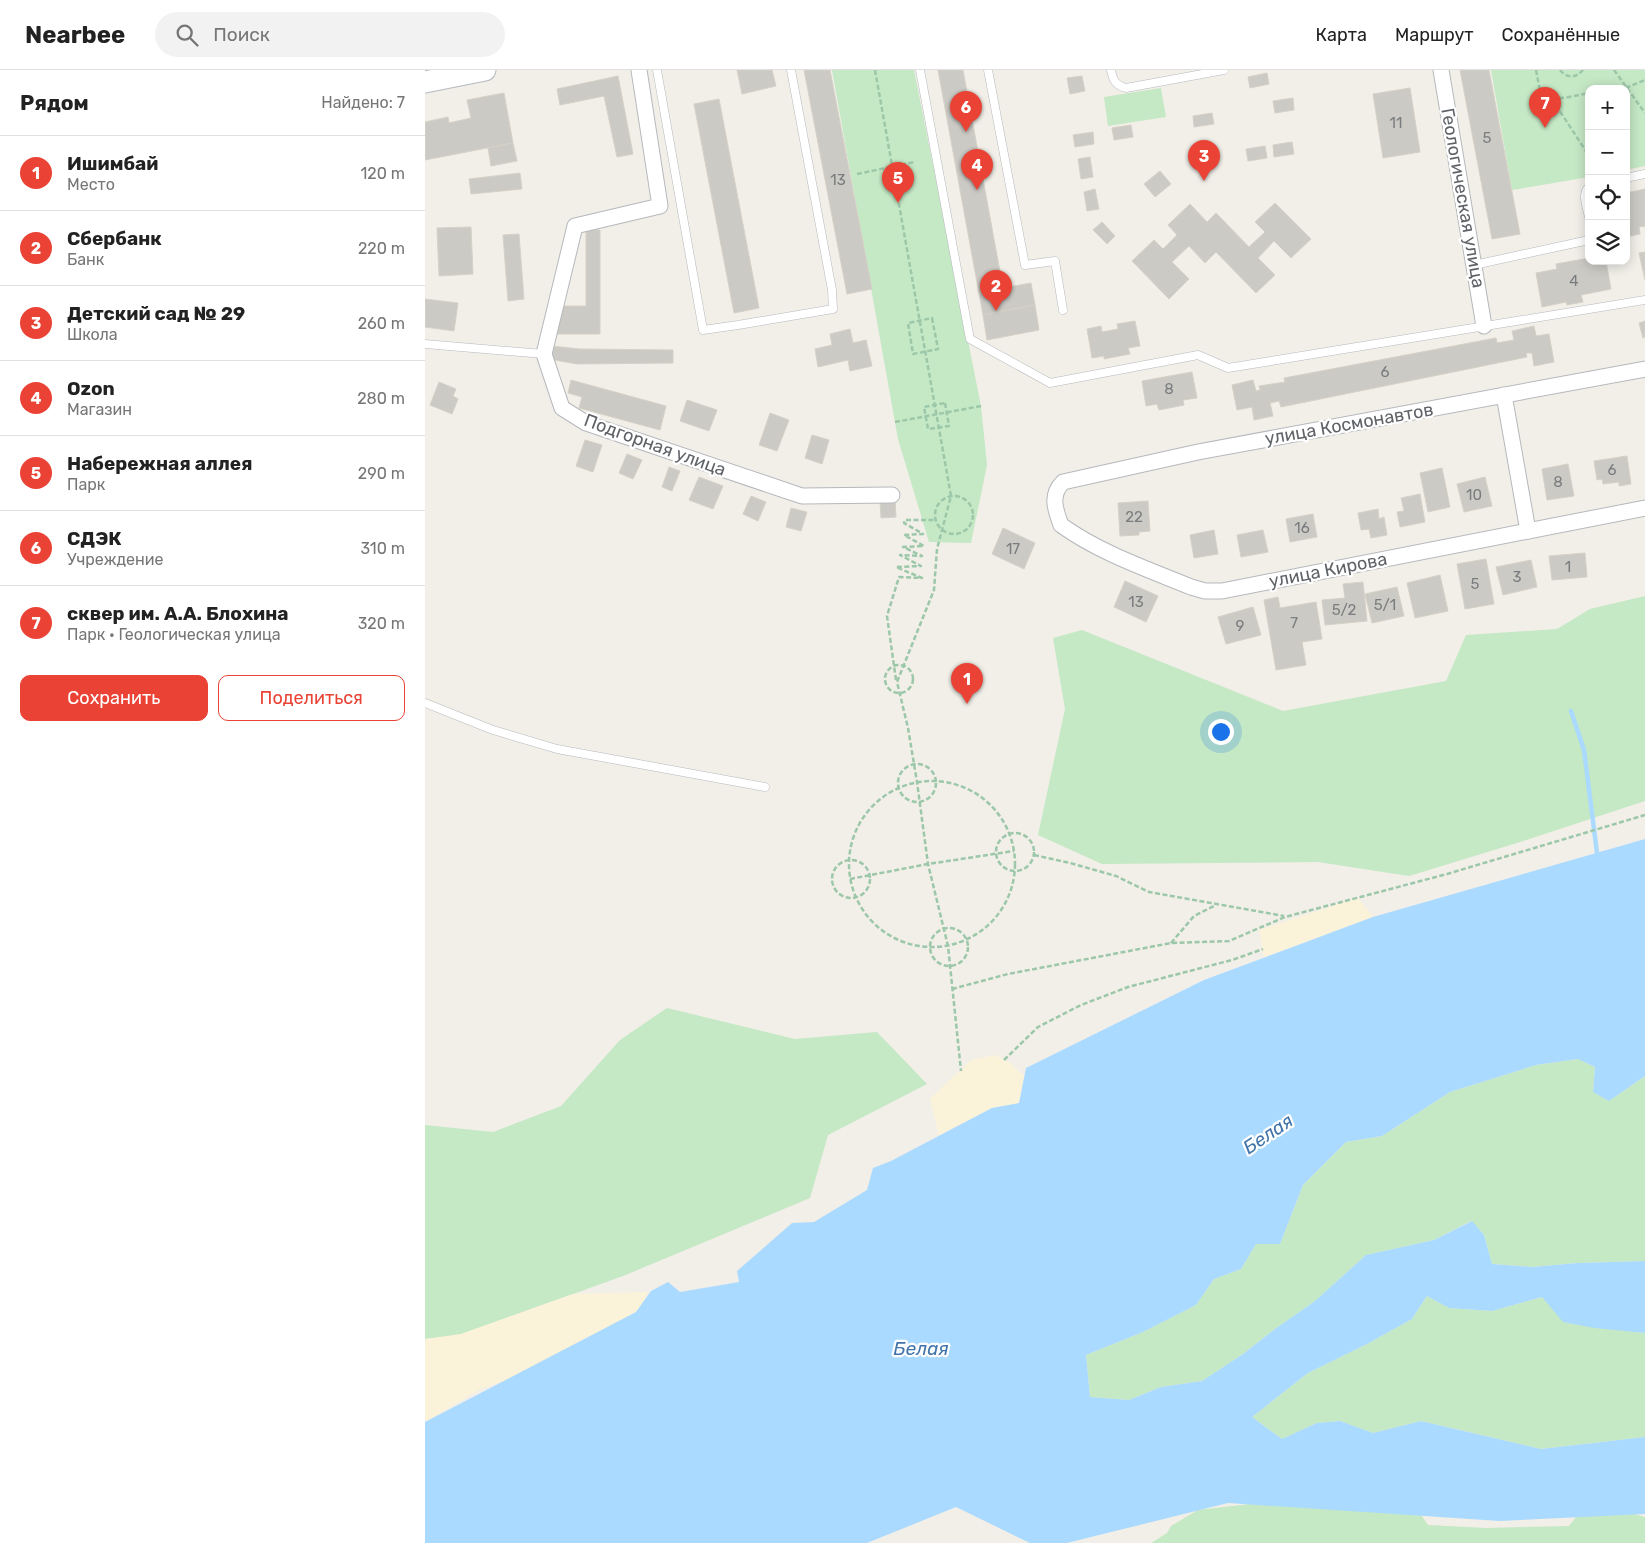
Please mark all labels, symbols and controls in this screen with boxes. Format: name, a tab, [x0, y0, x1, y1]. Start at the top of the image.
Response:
search box	[155, 12, 505, 57]
text: Nearbee	[25, 21, 125, 49]
icon: search	[173, 21, 201, 49]
text: Поиск	[213, 23, 270, 46]
text: Карта	[1316, 24, 1367, 46]
text: Маршрут	[1395, 24, 1474, 46]
text: Сохранённые	[1502, 24, 1620, 46]
map controls	[1585, 85, 1630, 265]
button: +	[1585, 85, 1630, 130]
pin: 7	[1529, 87, 1561, 128]
text: Рядом	[20, 90, 89, 115]
pin: 6	[950, 91, 982, 132]
text: Найдено: 7	[321, 93, 405, 112]
street label: Геологическая улица	[1436, 106, 1490, 290]
house number: 11	[1390, 114, 1402, 132]
house number: 5	[1483, 129, 1492, 147]
button: −	[1585, 130, 1630, 175]
pin: 3	[1188, 140, 1220, 181]
pin: 4	[961, 149, 993, 190]
text: Ишимбай	[67, 152, 158, 175]
pin: 5	[882, 162, 914, 203]
text: 1	[32, 164, 40, 183]
text: 120 m	[360, 164, 405, 183]
house number: 13	[830, 171, 846, 189]
text: Место	[67, 175, 115, 194]
button: locate	[1585, 175, 1630, 220]
button: layers	[1585, 220, 1630, 265]
text: Сбербанк	[67, 227, 162, 250]
text: 2	[31, 239, 41, 258]
text: 220 m	[358, 239, 405, 258]
text: Банк	[67, 250, 104, 269]
pin: 2	[980, 270, 1012, 311]
house number: 4	[1569, 272, 1579, 290]
text: Детский сад № 29	[67, 302, 245, 325]
text: 3	[31, 314, 41, 333]
text: 260 m	[358, 314, 405, 333]
text: Школа	[67, 325, 118, 344]
house number: 6	[1380, 363, 1390, 381]
text: Ozon	[67, 377, 115, 400]
house number: 8	[1164, 380, 1174, 398]
text: 4	[31, 389, 41, 408]
text: 280 m	[357, 389, 405, 408]
street label: улица Космонавтов	[1263, 398, 1435, 450]
text: Магазин	[67, 400, 132, 419]
street label: Подгорная улица	[581, 409, 729, 481]
text: Набережная аллея	[67, 452, 253, 475]
house number: 6	[1607, 461, 1617, 479]
text: 5	[31, 464, 41, 483]
text: 290 m	[358, 464, 405, 483]
house number: 8	[1553, 473, 1563, 491]
text: Парк	[67, 475, 105, 494]
house number: 10	[1466, 486, 1482, 504]
house number: 22	[1125, 508, 1143, 526]
house number: 16	[1294, 519, 1310, 537]
text: СДЭК	[67, 527, 122, 550]
text: 6	[31, 539, 41, 558]
text: 310 m	[361, 539, 405, 558]
house number: 17	[1006, 540, 1020, 558]
street label: улица Кирова	[1267, 548, 1389, 592]
text: Учреждение	[67, 550, 164, 569]
house number: 1	[1565, 558, 1571, 576]
house number: 3	[1512, 568, 1522, 586]
house number: 5	[1471, 575, 1480, 593]
house number: 13	[1128, 593, 1144, 611]
house number: 5/1	[1374, 596, 1396, 614]
house number: 5/2	[1332, 601, 1357, 619]
text: сквер им. А.А. Блохина	[67, 602, 289, 625]
text: 7	[31, 614, 41, 633]
text: 320 m	[358, 614, 405, 633]
house number: 7	[1290, 614, 1298, 632]
house number: 9	[1236, 617, 1245, 635]
text: Парк · Геологическая улица	[67, 625, 281, 644]
pin: 1	[951, 663, 983, 704]
button: Сохранить	[20, 675, 208, 721]
button: Поделиться	[218, 675, 405, 721]
your location	[1208, 719, 1234, 745]
water label: Белая	[1239, 1109, 1297, 1159]
water label: Белая	[893, 1337, 949, 1360]

